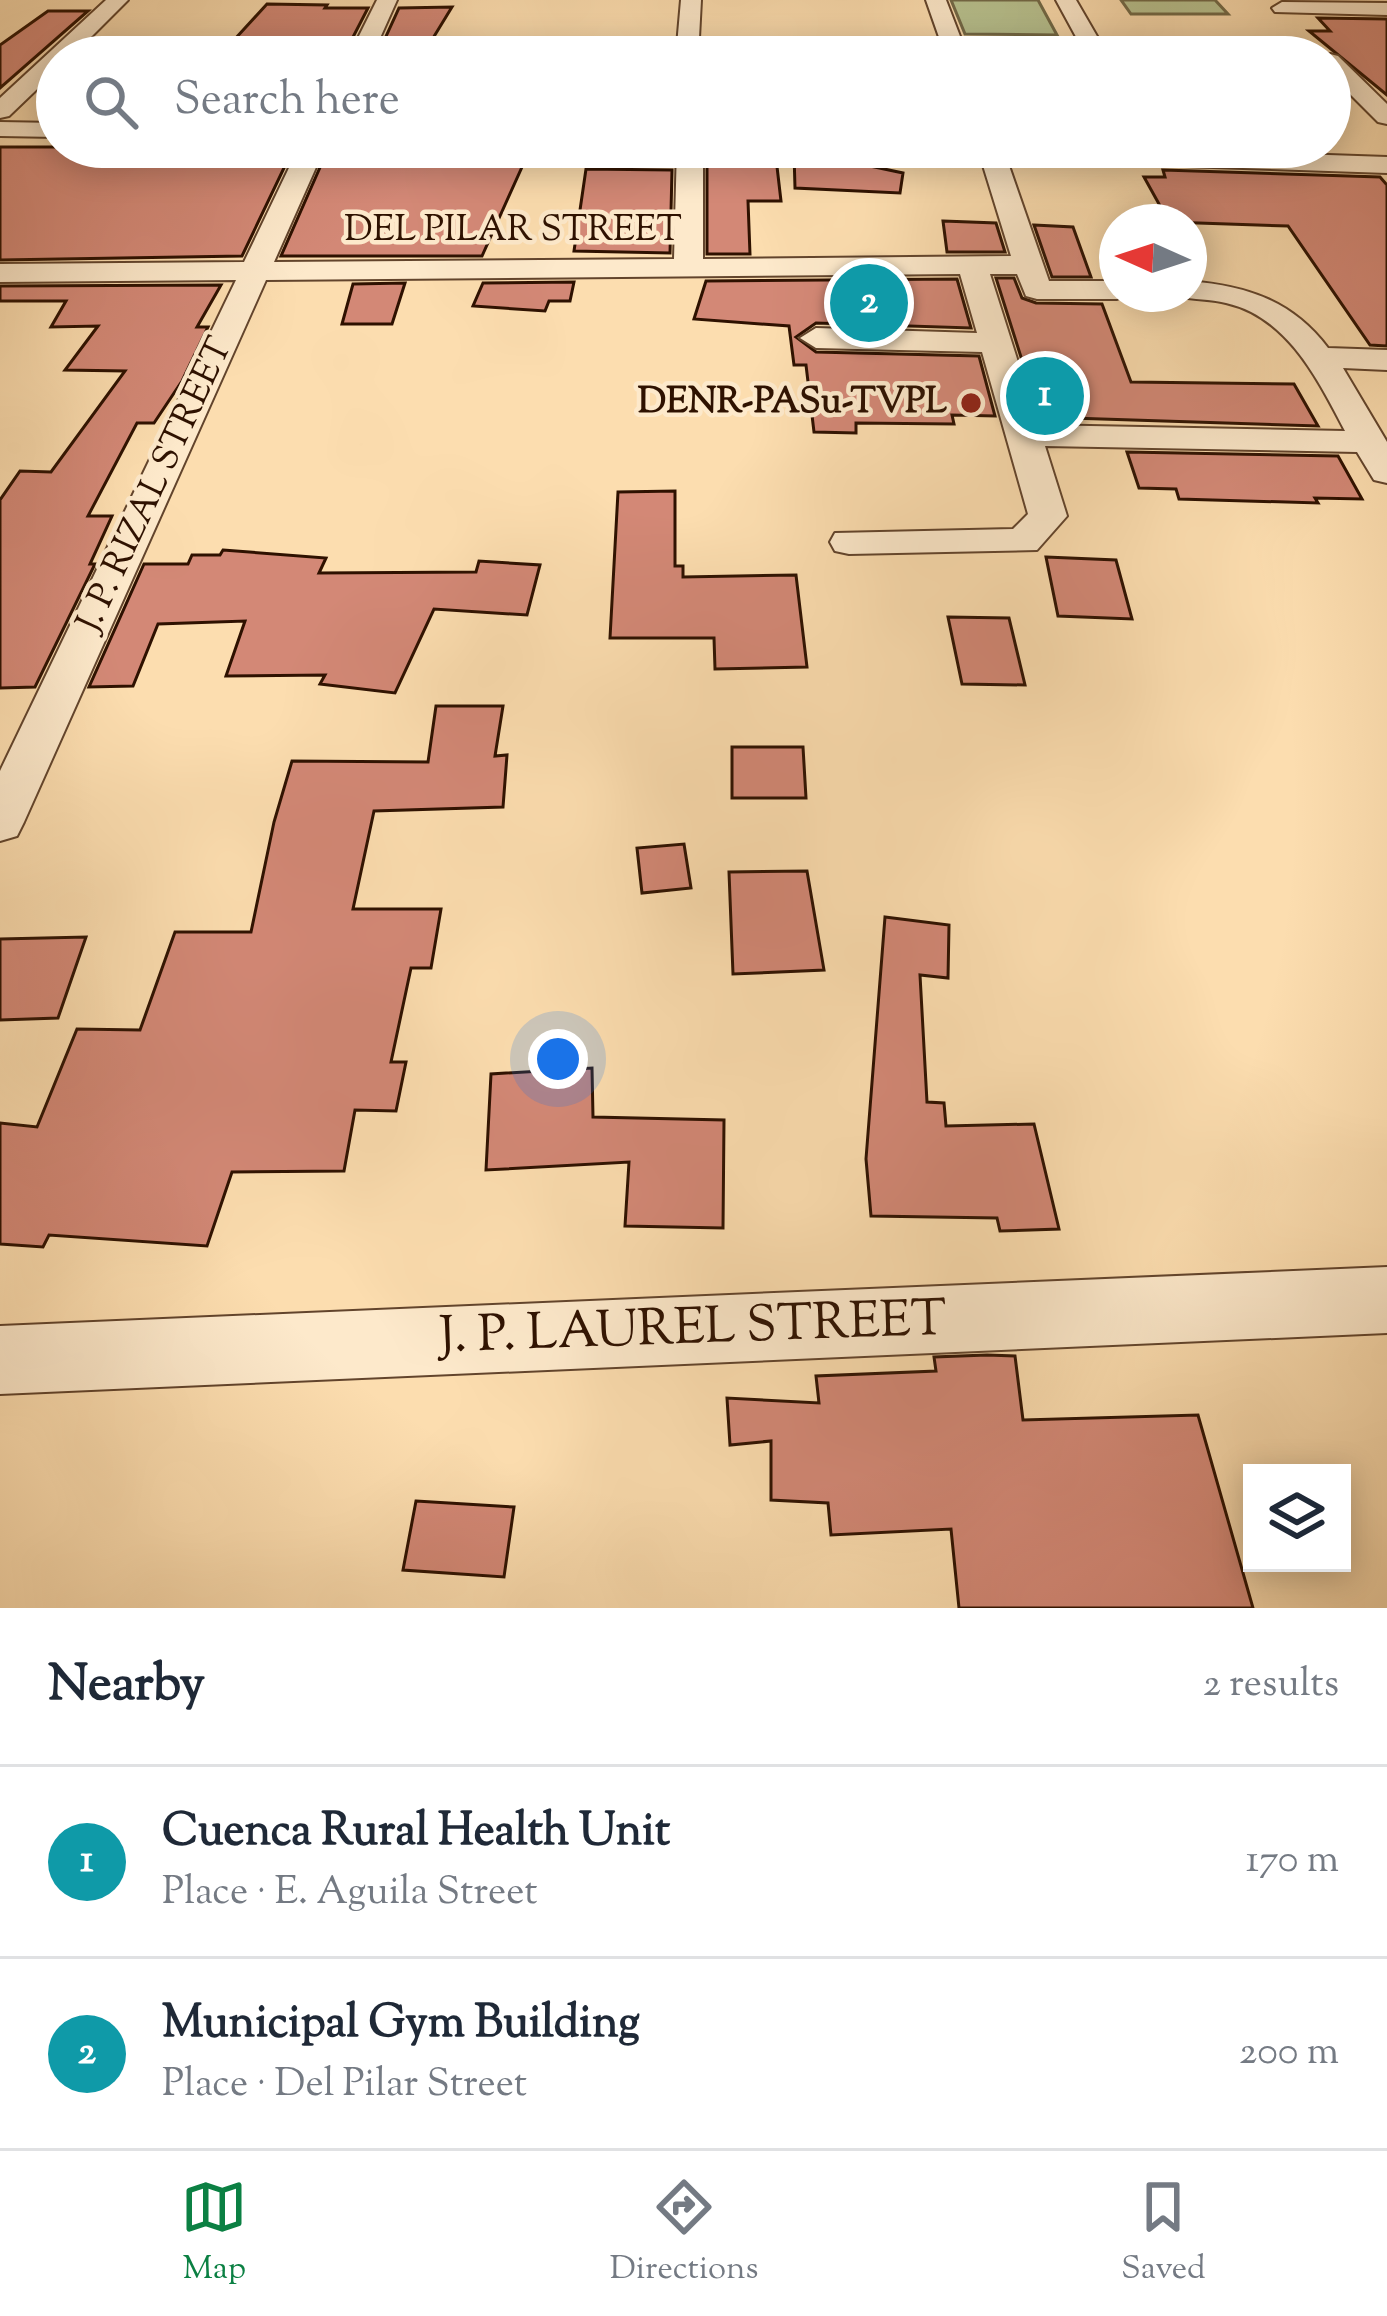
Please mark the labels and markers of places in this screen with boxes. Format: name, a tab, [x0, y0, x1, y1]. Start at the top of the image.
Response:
pin: 2	[830, 258, 908, 348]
pin: 1	[1006, 351, 1084, 441]
place label: DENR-PASu-TVPL	[638, 377, 947, 429]
marker: DENR-PASu-TVPL	[958, 390, 984, 416]

